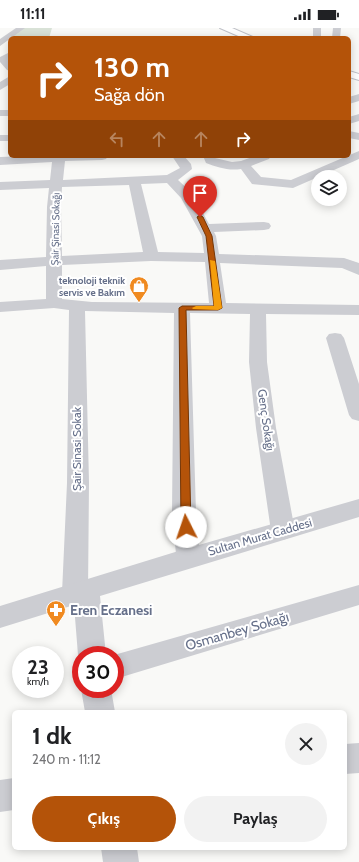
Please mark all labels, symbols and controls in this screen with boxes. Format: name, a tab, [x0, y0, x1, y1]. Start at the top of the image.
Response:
text: 11:11	[20, 5, 45, 23]
text: 130 m	[94, 50, 170, 84]
icon: right	[28, 52, 80, 104]
text: Sağa dön	[94, 84, 165, 106]
icon: left	[106, 128, 128, 150]
icon: ahead	[148, 128, 170, 150]
icon: ahead	[190, 128, 212, 150]
icon: right	[232, 128, 254, 150]
map controls	[311, 170, 347, 206]
button: layers	[311, 170, 347, 206]
pin	[183, 176, 217, 217]
icon: arrive	[189, 182, 211, 204]
street label: Şair Şinasi Sokağı	[48, 193, 63, 265]
place label: teknoloji teknik servis ve Bakım	[59, 274, 125, 299]
shop icon: teknoloji teknik servis ve Bakım	[128, 275, 150, 303]
street label: Genç Sokağı	[255, 388, 278, 452]
street label: Şair Sinasi Sokak	[69, 406, 84, 491]
position arrow	[165, 506, 207, 548]
street label: Sultan Murat Caddesi	[206, 515, 314, 559]
pharmacy icon: Eren Eczanesi	[45, 599, 67, 627]
place label: Eren Eczanesi	[70, 601, 152, 619]
street label: Osmanbey Sokağı	[183, 608, 291, 654]
speed limit sign: 30	[72, 646, 124, 698]
text: 23	[27, 655, 49, 679]
text: km/h	[27, 675, 49, 688]
text: 1 dk	[32, 721, 72, 750]
button: close	[285, 723, 327, 765]
text: 240 m · 11:12	[32, 751, 101, 767]
button: Çıkış	[32, 796, 176, 842]
button: Paylaş	[184, 796, 327, 842]

